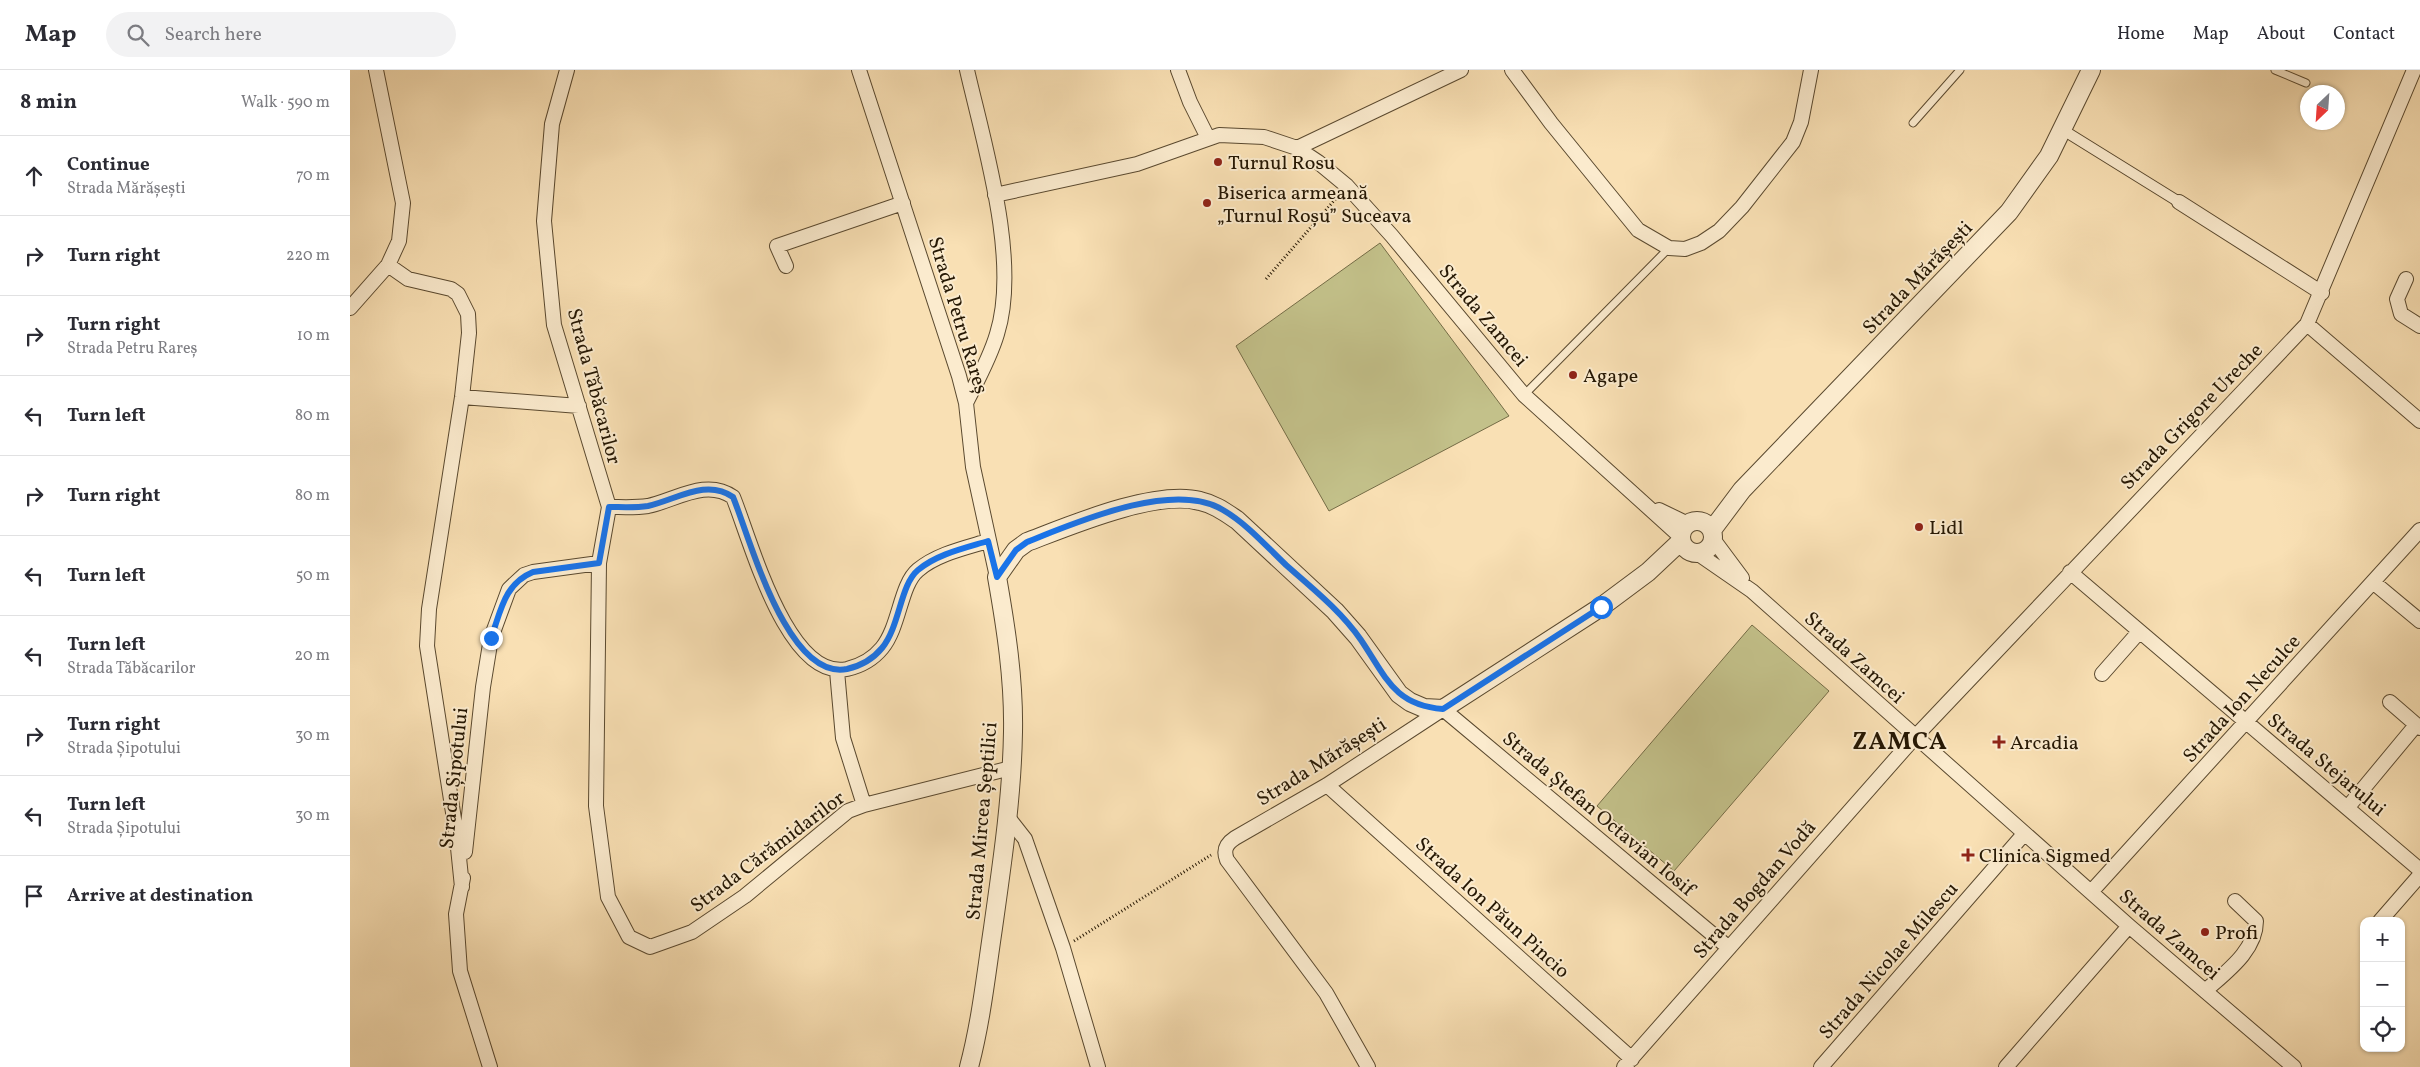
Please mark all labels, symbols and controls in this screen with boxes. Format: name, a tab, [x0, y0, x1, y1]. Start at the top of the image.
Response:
search box	[106, 12, 456, 57]
text: Map	[25, 18, 76, 52]
icon: search	[124, 21, 152, 49]
text: Search here	[164, 22, 262, 48]
text: Home	[2117, 22, 2165, 47]
text: Map	[2193, 22, 2229, 47]
text: About	[2257, 22, 2305, 47]
text: Contact	[2333, 22, 2395, 47]
north arrow	[2300, 85, 2345, 130]
text: 8 min	[20, 88, 77, 117]
text: Walk · 590 m	[241, 92, 330, 114]
place label: Turnul Rosu	[1228, 150, 1335, 178]
text: Continue	[67, 152, 150, 178]
marker: Turnul Rosu	[1212, 156, 1224, 168]
icon: ahead	[20, 162, 48, 190]
text: 70 m	[296, 165, 330, 187]
text: Strada Mărășești	[67, 178, 186, 200]
place label: Biserica armeană „Turnul Roșu” Suceava	[1217, 180, 1412, 231]
marker: Biserica armeană „Turnul Roșu” Suceava	[1201, 197, 1213, 209]
street label: Strada Mărășești	[1857, 215, 1980, 341]
street label: Strada Petru Rareș	[920, 234, 994, 398]
icon: right	[20, 242, 48, 270]
text: Turn right	[67, 243, 160, 269]
text: 220 m	[286, 245, 330, 267]
street label: Strada Zamcei	[1431, 259, 1534, 374]
street label: Strada Tăbăcarilor	[559, 305, 627, 468]
text: Turn right	[67, 312, 160, 338]
icon: right	[20, 322, 48, 350]
text: 10 m	[297, 325, 330, 347]
text: Strada Petru Rareș	[67, 338, 197, 360]
street label: Strada Grigore Ureche	[2115, 338, 2270, 497]
place label: Agape	[1583, 363, 1638, 391]
marker: Agape	[1567, 369, 1579, 381]
icon: left	[20, 402, 48, 430]
text: Turn left	[67, 403, 146, 429]
text: 80 m	[295, 405, 330, 427]
icon: right	[20, 482, 48, 510]
text: Turn right	[67, 483, 160, 509]
text: 80 m	[295, 485, 330, 507]
place label: Lidl	[1929, 515, 1964, 543]
marker: Lidl	[1913, 521, 1925, 533]
icon: left	[20, 562, 48, 590]
text: Turn left	[67, 563, 146, 589]
text: 50 m	[296, 565, 330, 587]
route start	[1590, 596, 1613, 619]
street label: Strada Zamcei	[1797, 606, 1910, 711]
route end	[480, 627, 503, 650]
street label: Strada Ion Neculce	[2177, 629, 2308, 770]
text: Turn left	[67, 632, 146, 658]
icon: left	[20, 642, 48, 670]
text: 20 m	[295, 645, 330, 667]
text: Strada Tăbăcarilor	[67, 658, 196, 680]
street label: Strada Șipotului	[434, 706, 476, 850]
street label: Strada Stejarului	[2260, 707, 2391, 824]
text: Turn right	[67, 712, 160, 738]
street label: Strada Mărășești	[1252, 712, 1392, 814]
street label: Strada Mircea Șeptilici	[960, 721, 1006, 922]
icon: right	[20, 722, 48, 750]
text: 30 m	[295, 725, 330, 747]
district label: ZAMCA	[1852, 725, 1948, 760]
street label: Strada Ștefan Octavian Iosif	[1496, 726, 1702, 905]
place label: Arcadia	[2010, 730, 2079, 758]
marker: Arcadia	[1992, 735, 2006, 749]
text: Strada Șipotului	[67, 738, 181, 760]
street label: Strada Cărămidarilor	[685, 785, 851, 920]
text: Turn left	[67, 792, 146, 818]
icon: left	[20, 802, 48, 830]
text: 30 m	[295, 805, 330, 827]
street label: Strada Bogdan Vodă	[1687, 815, 1824, 966]
text: Strada Șipotului	[67, 818, 181, 840]
street label: Strada Ion Păun Pincio	[1408, 831, 1575, 986]
place label: Clinica Sigmed	[1979, 843, 2111, 871]
marker: Clinica Sigmed	[1961, 848, 1975, 862]
street label: Strada Nicolae Milescu	[1813, 877, 1966, 1046]
icon: arrive	[20, 882, 48, 910]
text: Arrive at destination	[67, 883, 253, 909]
street label: Strada Zamcei	[2112, 883, 2226, 988]
map controls	[2360, 917, 2405, 1052]
button: +	[2360, 917, 2405, 962]
place label: Profi	[2215, 920, 2258, 948]
marker: Profi	[2199, 926, 2211, 938]
button: −	[2360, 962, 2405, 1007]
button: locate	[2360, 1007, 2405, 1052]

